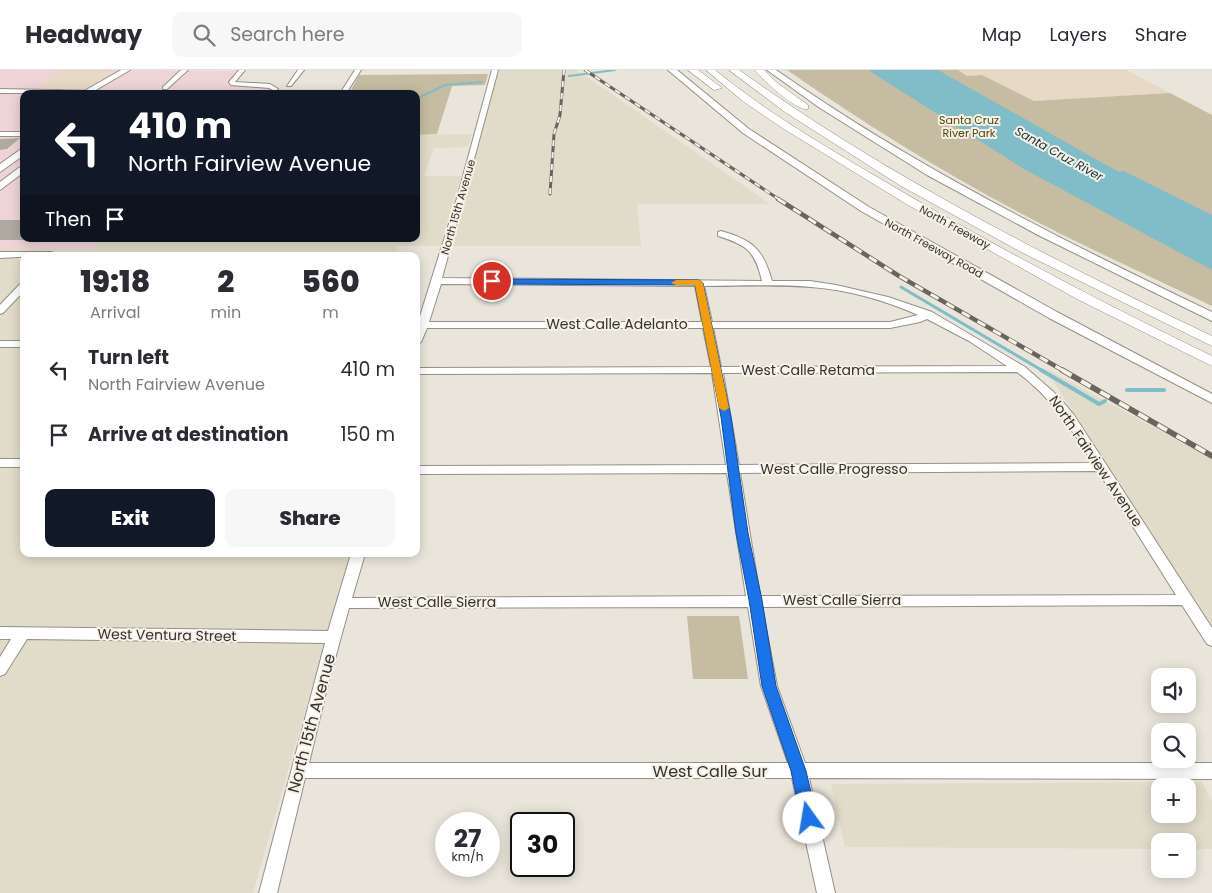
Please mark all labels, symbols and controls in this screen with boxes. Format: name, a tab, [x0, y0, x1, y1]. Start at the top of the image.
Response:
search box	[172, 12, 522, 57]
text: Headway	[25, 18, 142, 51]
icon: search	[190, 21, 218, 49]
text: Search here	[230, 21, 345, 48]
text: Map	[982, 22, 1022, 47]
text: Layers	[1050, 22, 1107, 47]
text: Share	[1135, 22, 1187, 47]
text: 410 m	[128, 101, 232, 150]
icon: left	[45, 110, 110, 175]
park label: Santa Cruz River Park	[939, 112, 999, 141]
water label: Santa Cruz River	[1012, 122, 1107, 185]
text: North Fairview Avenue	[128, 148, 371, 179]
street label: North 15th Avenue	[437, 157, 479, 257]
street label: North Freeway	[917, 201, 994, 253]
icon: arrive	[101, 205, 129, 233]
text: Then	[45, 206, 91, 233]
street label: North Freeway Road	[882, 214, 986, 282]
text: 19:18	[80, 260, 150, 303]
text: 2	[217, 260, 234, 303]
text: 560	[301, 260, 360, 303]
pin	[471, 260, 513, 302]
icon: arrive	[478, 267, 506, 295]
text: Arrival	[90, 301, 140, 324]
text: min	[210, 301, 241, 324]
text: m	[322, 301, 339, 324]
street label: West Calle Adelanto	[546, 314, 688, 334]
text: Turn left	[88, 344, 169, 371]
icon: left	[45, 356, 73, 384]
text: 410 m	[340, 356, 395, 383]
street label: West Calle Retama	[741, 360, 875, 380]
text: North Fairview Avenue	[88, 373, 265, 396]
street label: North Fairview Avenue	[1044, 391, 1148, 531]
icon: arrive	[45, 421, 73, 449]
text: Arrive at destination	[88, 421, 289, 448]
text: 150 m	[340, 421, 395, 448]
street label: West Calle Progresso	[760, 459, 908, 479]
button: Exit	[45, 489, 215, 547]
button: Share	[225, 489, 395, 547]
street label: West Calle Sierra	[783, 590, 901, 610]
street label: West Calle Sierra	[378, 592, 496, 612]
street label: West Ventura Street	[97, 624, 237, 646]
street label: North 15th Avenue	[282, 651, 341, 795]
map controls	[1151, 668, 1196, 878]
button: sound	[1151, 668, 1196, 713]
button: search	[1151, 723, 1196, 768]
street label: West Calle Sur	[653, 760, 767, 783]
button: +	[1151, 778, 1196, 823]
position arrow	[782, 791, 834, 843]
speed limit sign: 30	[510, 812, 575, 877]
text: 27	[454, 821, 481, 856]
button: −	[1151, 833, 1196, 878]
text: km/h	[452, 848, 483, 865]

